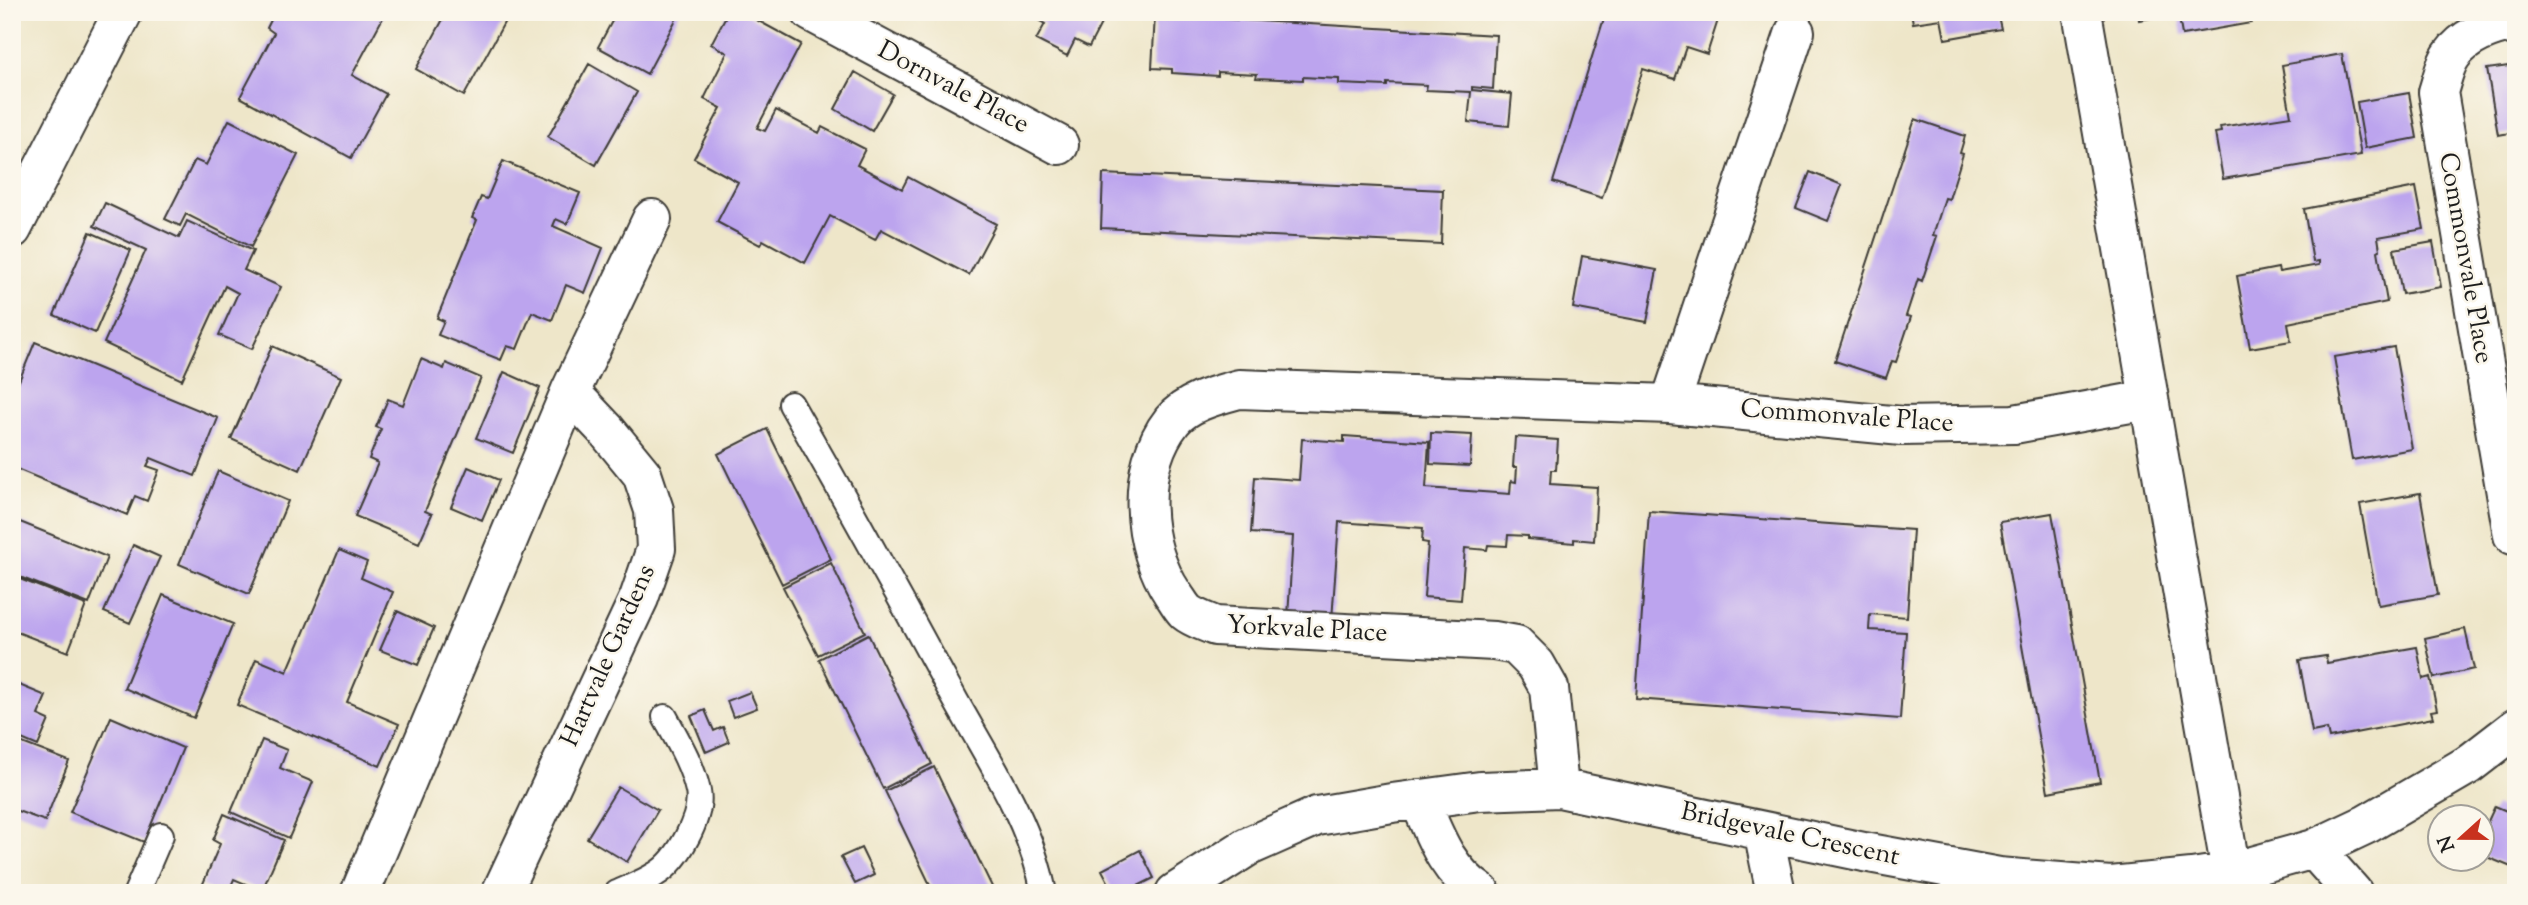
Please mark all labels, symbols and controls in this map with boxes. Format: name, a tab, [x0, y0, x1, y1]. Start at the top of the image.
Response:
street label: Dornvale Place	[871, 33, 1035, 143]
street label: Commonvale Place	[2428, 150, 2502, 366]
street label: Commonvale Place	[1739, 391, 1955, 443]
street label: Hartvale Gardens	[552, 559, 666, 753]
street label: Yorkvale Place	[1226, 607, 1388, 653]
street label: Bridgevale Crescent	[1677, 794, 1903, 876]
north arrow	[2426, 804, 2496, 874]
text: N	[2432, 831, 2463, 855]

